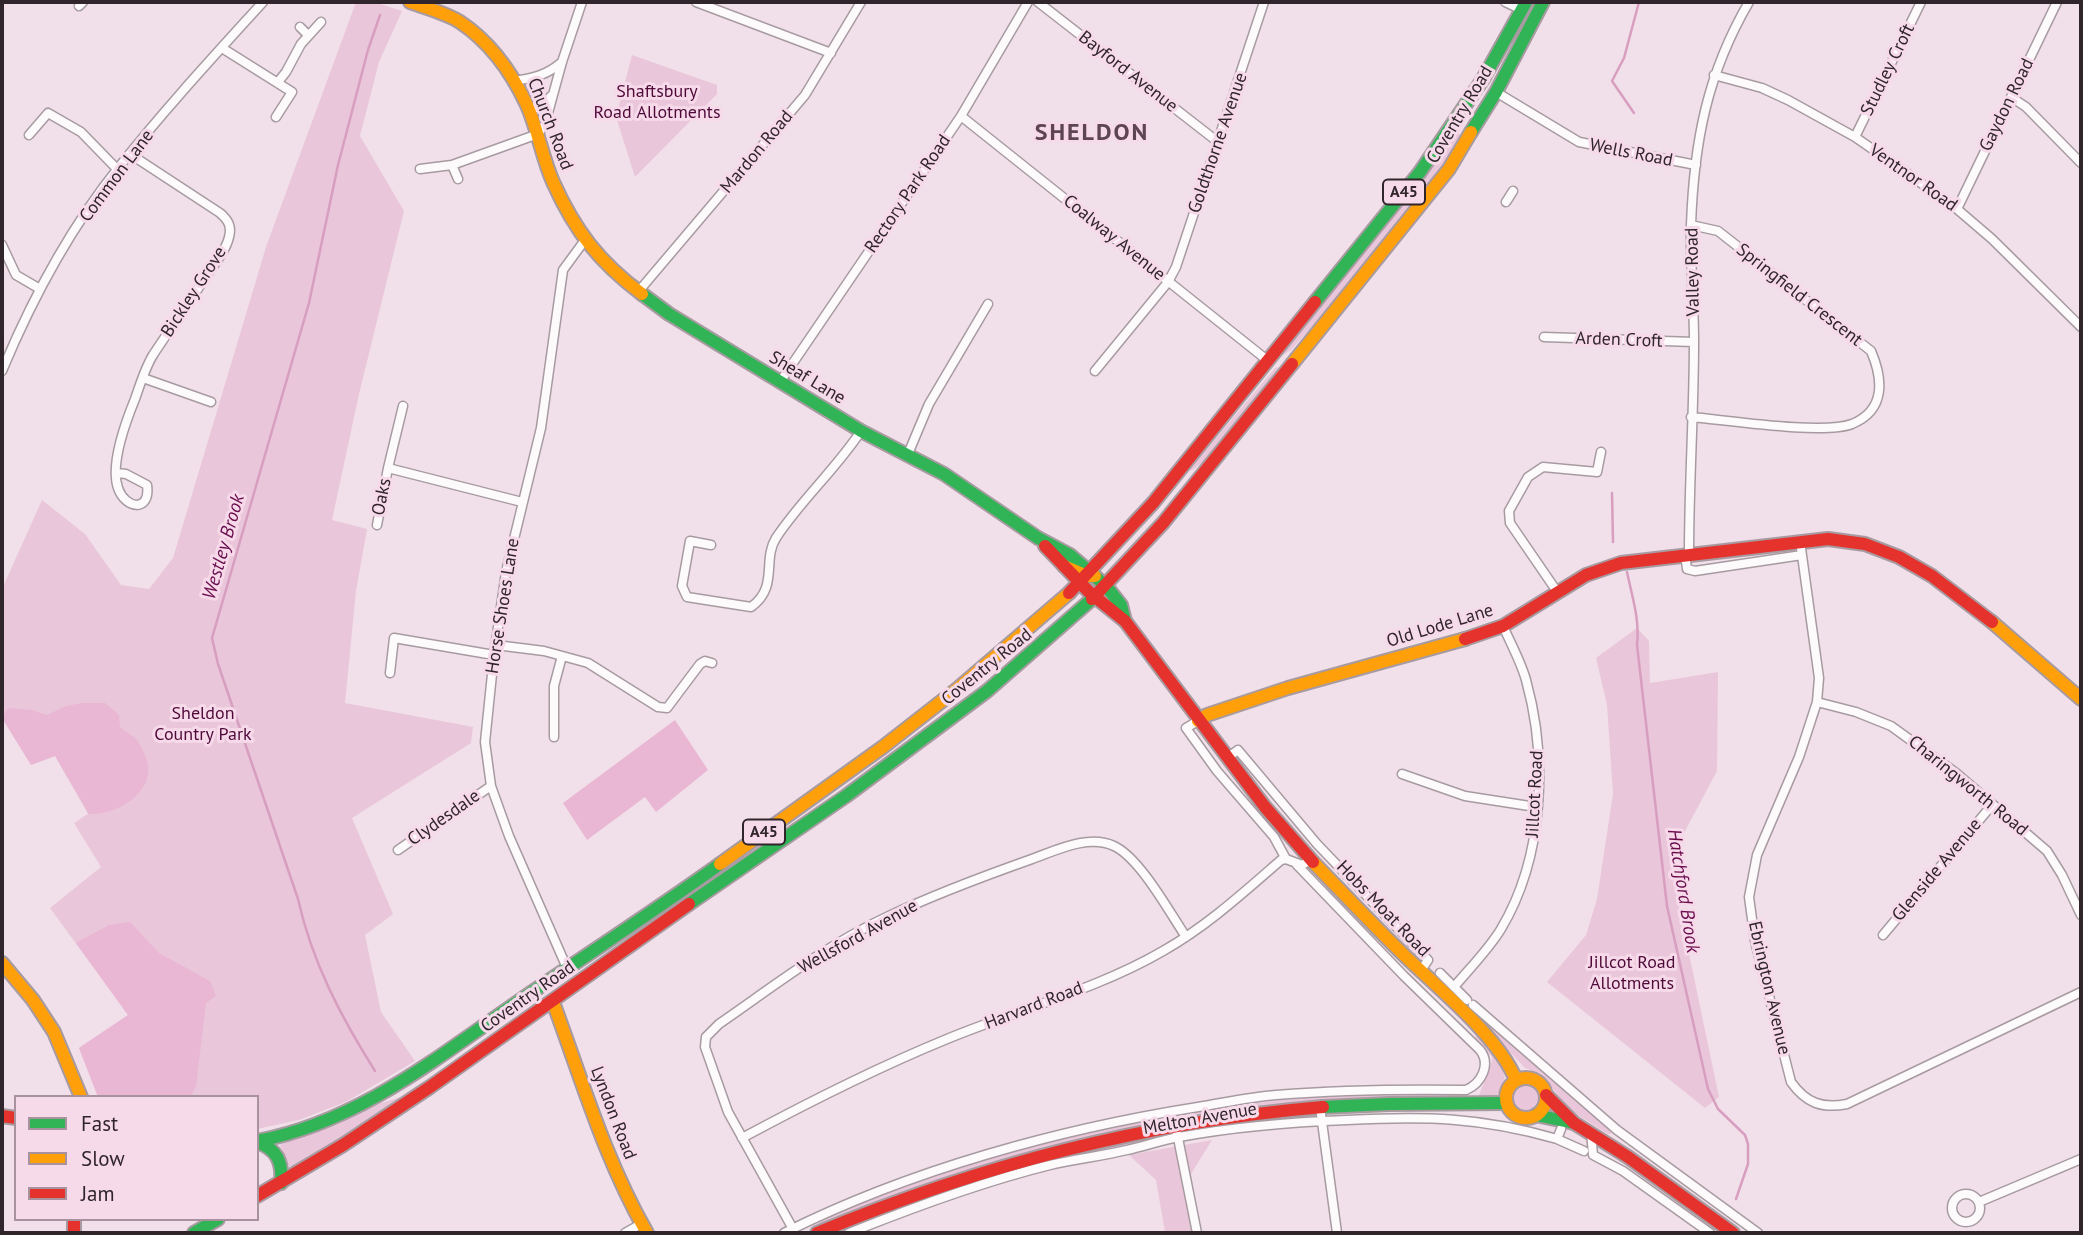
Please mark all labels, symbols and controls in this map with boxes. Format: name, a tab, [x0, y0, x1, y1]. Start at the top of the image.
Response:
street label: Studley Croft	[1857, 21, 1919, 119]
street label: Bayford Avenue	[1074, 27, 1182, 117]
street label: Gaydon Road	[1975, 55, 2039, 155]
street label: Coventry Road	[1422, 62, 1498, 168]
street label: Goldthorne Avenue	[1184, 70, 1252, 216]
street label: Church Road	[523, 75, 577, 173]
park label: Shaftsbury Road Allotments	[594, 81, 720, 124]
street label: Mardon Road	[716, 106, 798, 198]
district label: SHELDON	[1036, 119, 1148, 147]
street label: Common Lane	[75, 126, 159, 226]
street label: Rectory Park Road	[861, 131, 955, 257]
street label: Wells Road	[1588, 134, 1674, 172]
street label: Ventnor Road	[1865, 140, 1961, 216]
road number: A45	[1383, 180, 1425, 204]
street label: Coalway Avenue	[1059, 190, 1169, 286]
street label: Valley Road	[1681, 227, 1705, 317]
street label: Springfield Crescent	[1732, 239, 1866, 351]
street label: Bickley Grove	[157, 243, 231, 341]
street label: Arden Croft	[1575, 328, 1663, 352]
street label: Sheaf Lane	[765, 347, 849, 409]
street label: Oaks	[368, 477, 396, 517]
water label: Westley Brook	[198, 492, 250, 602]
street label: Horse Shoes Lane	[482, 537, 524, 675]
street label: Old Lode Lane	[1384, 600, 1496, 652]
street label: Coventry Road	[937, 624, 1037, 710]
park label: Sheldon Country Park	[154, 703, 252, 746]
street label: Charingworth Road	[1904, 731, 2032, 841]
street label: Jillcot Road	[1522, 750, 1548, 838]
street label: Clydesdale	[404, 785, 484, 851]
street label: Glenside Avenue	[1888, 814, 1986, 926]
road number: A45	[743, 820, 785, 845]
water label: Hatchford Brook	[1662, 827, 1704, 955]
street label: Hobs Moat Road	[1332, 856, 1434, 962]
street label: Wellsford Avenue	[794, 895, 922, 979]
street label: Ebrington Avenue	[1743, 919, 1795, 1057]
park label: Jillcot Road Allotments	[1589, 952, 1675, 995]
street label: Coventry Road	[477, 957, 579, 1037]
street label: Harvard Road	[982, 977, 1086, 1035]
street label: Lyndon Road	[585, 1063, 641, 1163]
legend	[14, 1095, 259, 1221]
street label: Melton Avenue	[1141, 1098, 1259, 1140]
text: Fast	[81, 1110, 118, 1137]
text: Slow	[81, 1145, 125, 1172]
text: Jam	[81, 1180, 115, 1207]

